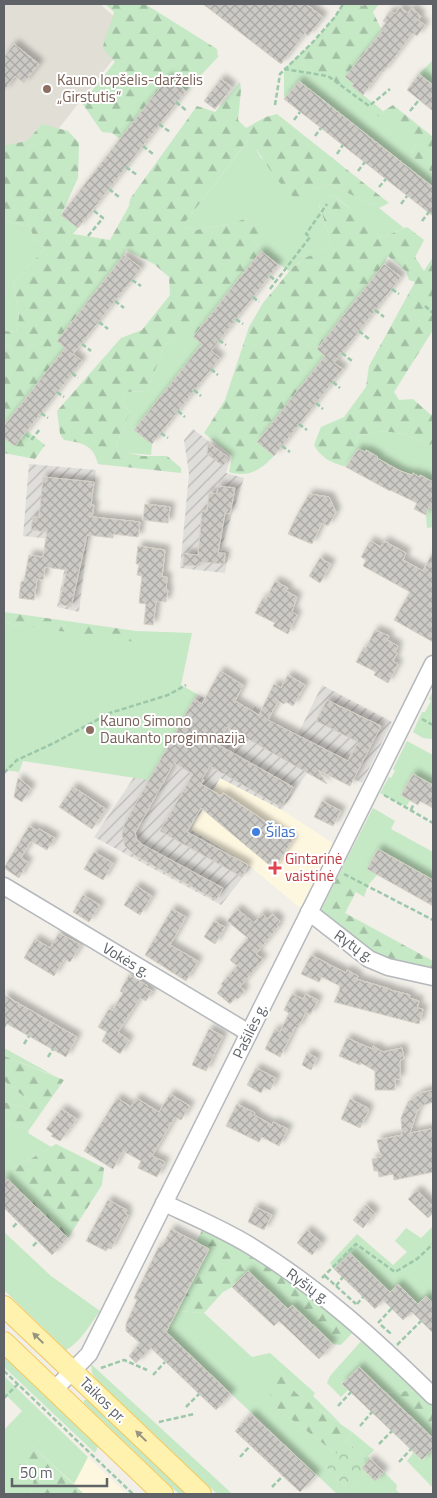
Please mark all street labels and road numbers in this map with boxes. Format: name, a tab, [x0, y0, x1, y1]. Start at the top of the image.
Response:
street label: Rytų g.	[330, 924, 379, 968]
street label: Vokės g.	[98, 936, 154, 983]
street label: Pašilės g.	[226, 999, 273, 1062]
street label: Ryšių g.	[282, 1262, 335, 1309]
street label: Taikos pr.	[74, 1371, 132, 1428]

